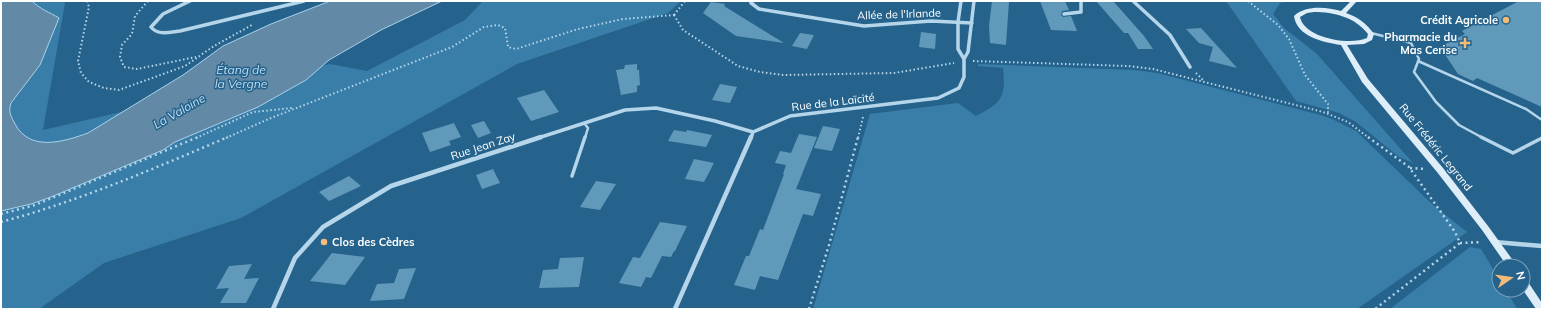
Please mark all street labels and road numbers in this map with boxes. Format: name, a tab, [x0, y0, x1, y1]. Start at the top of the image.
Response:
street label: Allée de l'Irlande	[857, 6, 941, 22]
street label: Rue de la Laïcité	[791, 90, 875, 114]
street label: Rue Frédéric Legrand	[1396, 100, 1476, 194]
street label: Rue Jean Zay	[449, 129, 517, 163]

